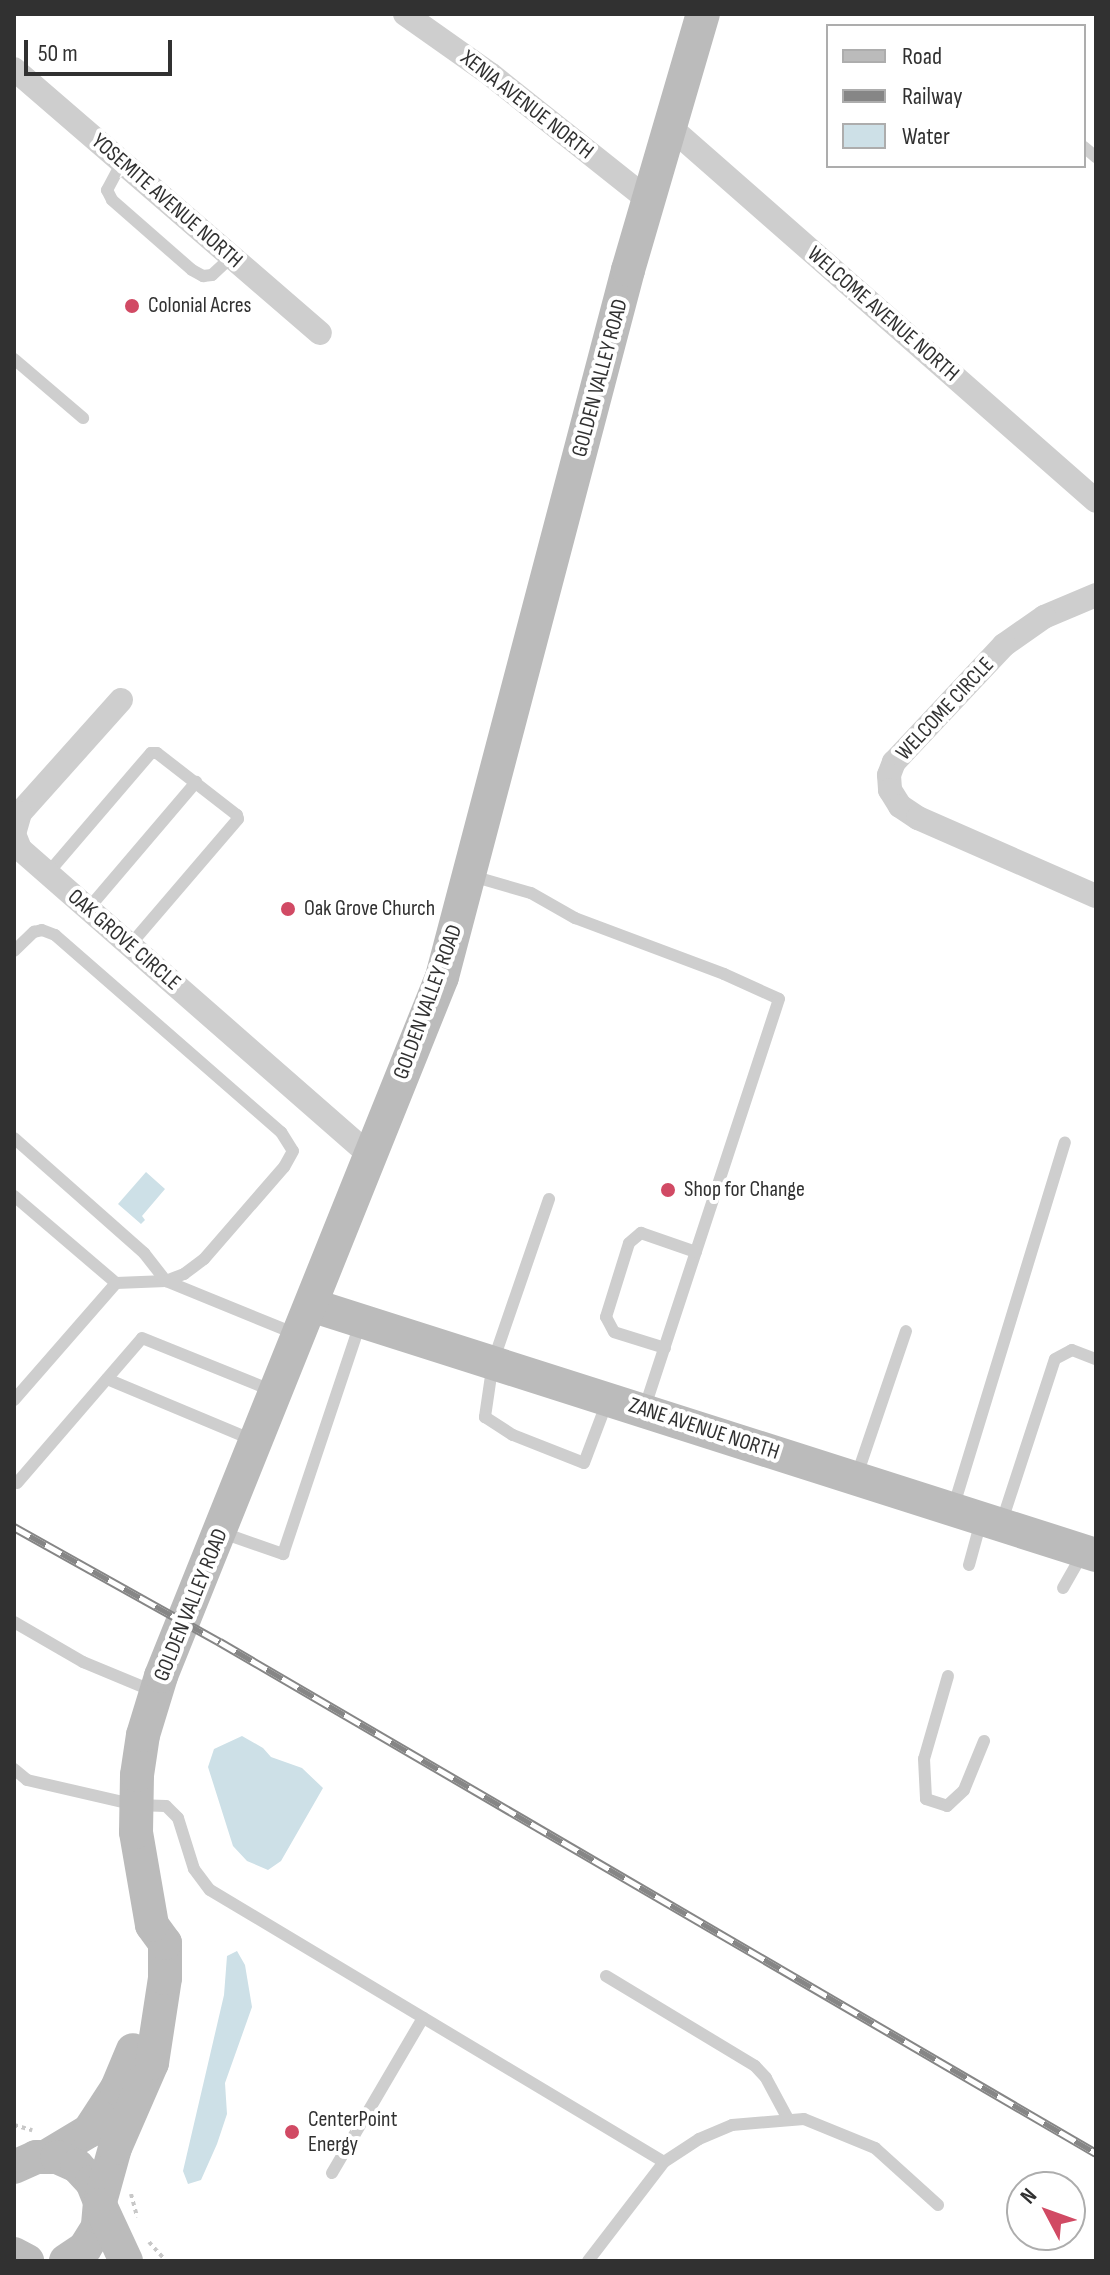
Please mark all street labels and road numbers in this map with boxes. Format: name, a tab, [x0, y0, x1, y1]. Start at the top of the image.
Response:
street label: XENIA AVENUE NORTH	[455, 45, 599, 165]
street label: YOSEMITE AVENUE NORTH	[86, 128, 248, 274]
street label: WELCOME AVENUE NORTH	[802, 241, 964, 387]
street label: GOLDEN VALLEY ROAD	[566, 296, 634, 460]
street label: WELCOME CIRCLE	[891, 652, 999, 766]
street label: OAK GROVE CIRCLE	[62, 884, 186, 996]
street label: GOLDEN VALLEY ROAD	[388, 921, 468, 1083]
street label: ZANE AVENUE NORTH	[625, 1392, 783, 1466]
street label: GOLDEN VALLEY ROAD	[148, 1525, 234, 1685]

